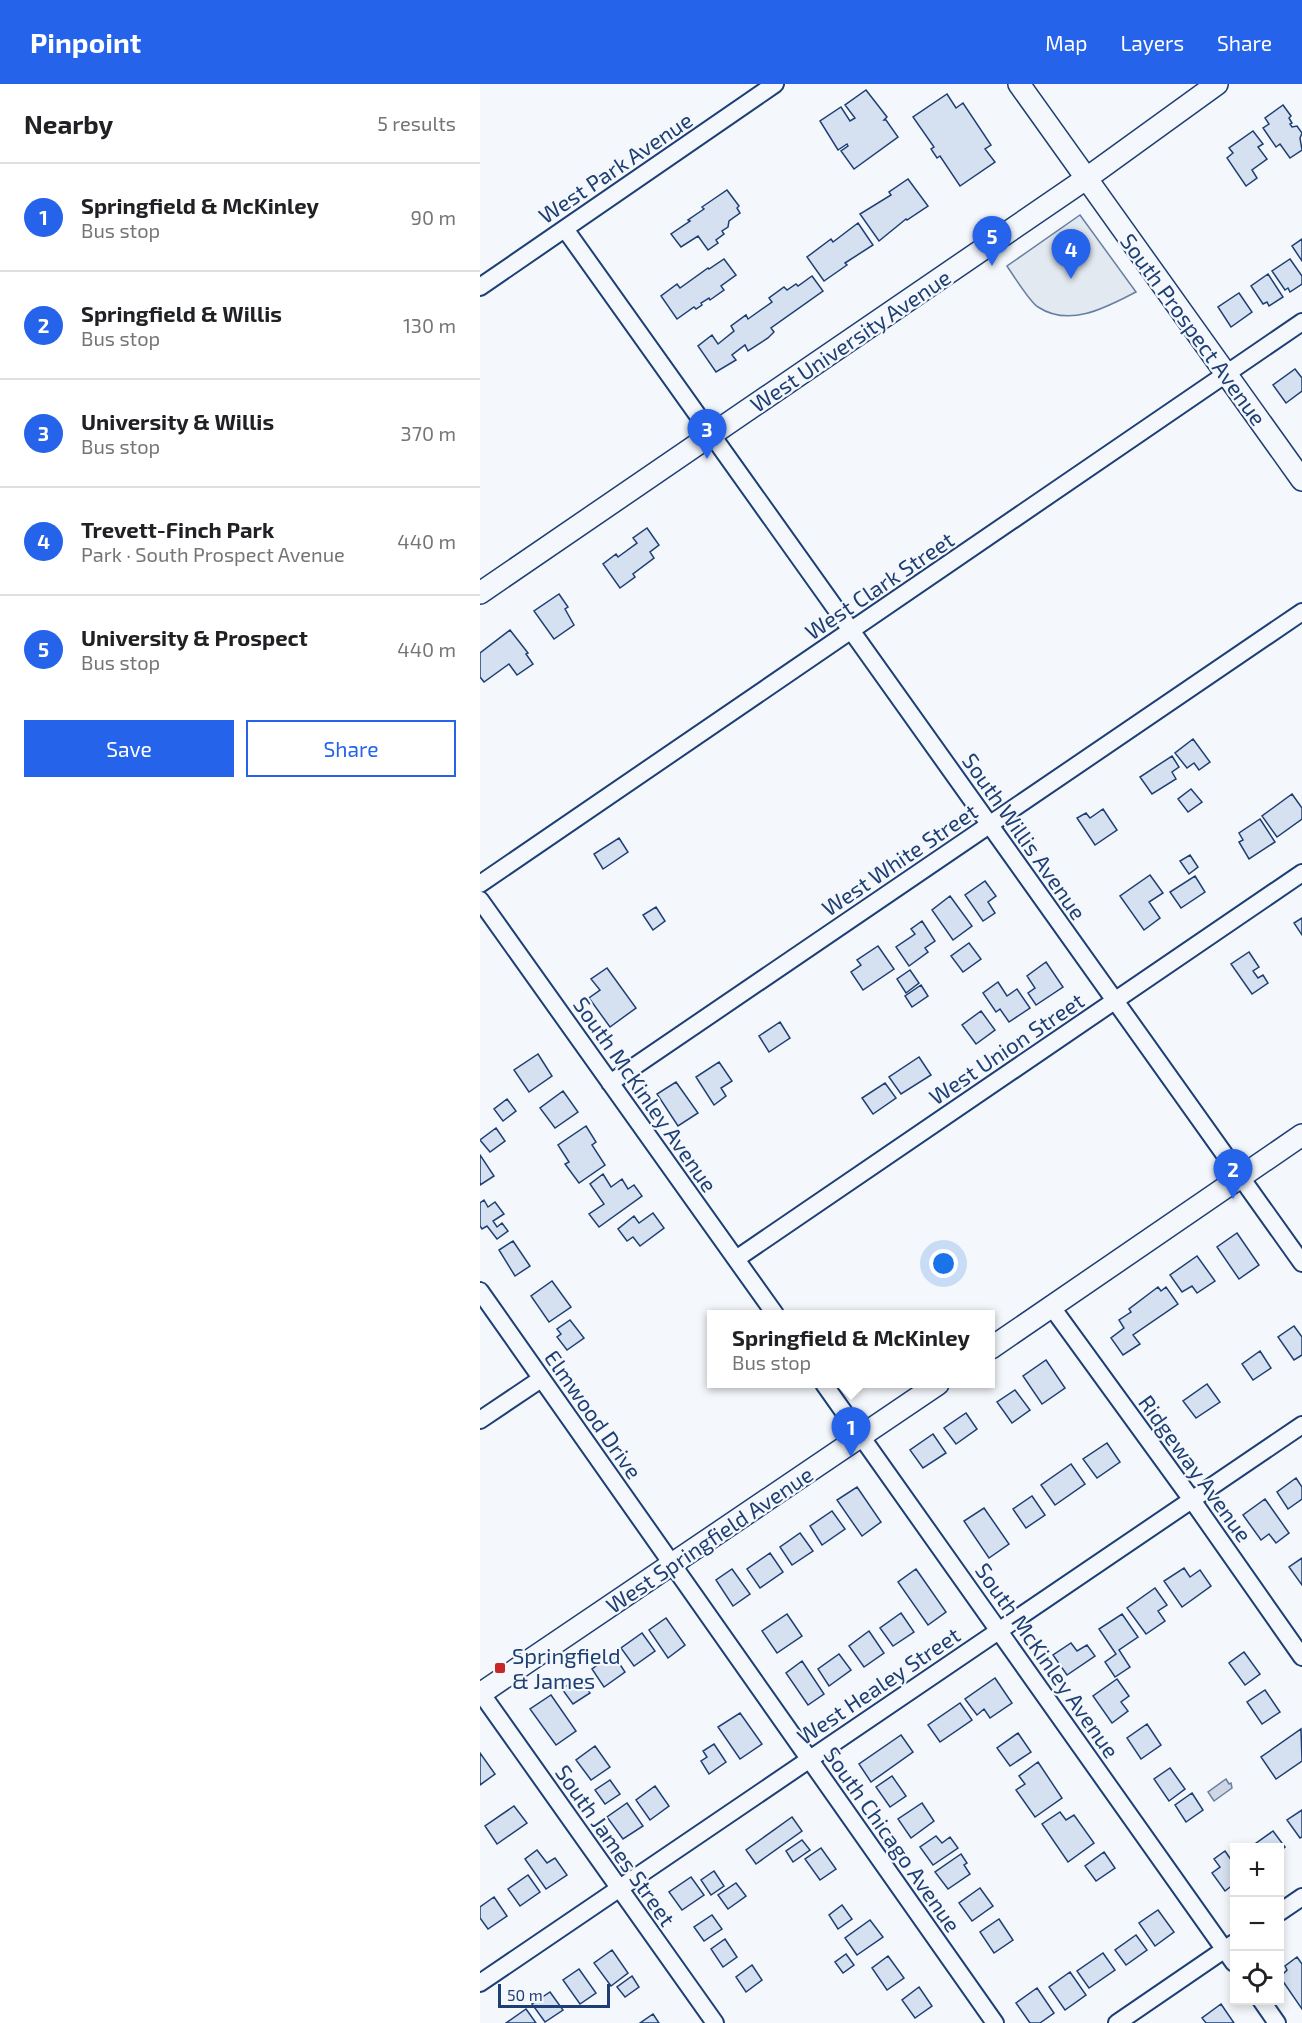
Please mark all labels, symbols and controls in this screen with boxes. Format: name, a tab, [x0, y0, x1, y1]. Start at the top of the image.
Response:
text: Pinpoint	[30, 25, 141, 59]
text: Map	[1045, 30, 1087, 55]
text: Layers	[1120, 30, 1184, 55]
text: Share	[1217, 30, 1272, 55]
street label: West Park Avenue	[533, 106, 697, 228]
text: Nearby	[24, 108, 113, 139]
text: 5 results	[377, 111, 456, 135]
text: Springfield & McKinley	[81, 192, 319, 218]
text: 1	[39, 205, 48, 229]
text: 90 m	[411, 205, 456, 229]
pin: 5	[972, 216, 1012, 266]
text: Bus stop	[81, 218, 160, 242]
street label: South Prospect Avenue	[1116, 228, 1272, 430]
pin: 4	[1052, 230, 1090, 279]
street label: West University Avenue	[745, 263, 955, 417]
text: Springfield & Willis	[81, 300, 282, 326]
text: 2	[38, 313, 49, 337]
text: 130 m	[403, 313, 456, 337]
text: Bus stop	[81, 326, 160, 350]
text: University & Willis	[81, 408, 274, 434]
pin: 3	[688, 410, 726, 459]
text: 3	[38, 421, 49, 445]
text: 370 m	[401, 421, 456, 445]
text: Bus stop	[81, 434, 160, 458]
text: Trevett-Finch Park	[81, 516, 274, 542]
street label: West Clark Street	[800, 526, 958, 644]
text: 4	[37, 529, 50, 553]
text: 440 m	[397, 529, 456, 553]
text: Park · South Prospect Avenue	[81, 542, 345, 566]
text: University & Prospect	[81, 624, 308, 650]
text: 5	[38, 637, 49, 661]
text: 440 m	[397, 637, 456, 661]
text: Bus stop	[81, 650, 160, 674]
button: Save	[24, 720, 234, 777]
button: Share	[246, 720, 456, 777]
street label: South Willis Avenue	[958, 748, 1092, 924]
street label: West White Street	[816, 797, 982, 921]
street label: West Union Street	[924, 987, 1088, 1109]
street label: South McKinley Avenue	[569, 991, 723, 1197]
pin: 2	[1214, 1150, 1252, 1199]
your location	[929, 1249, 958, 1278]
popup	[707, 1310, 995, 1388]
text: Springfield & McKinley	[732, 1324, 970, 1350]
street label: Elmwood Drive	[540, 1345, 648, 1483]
text: Bus stop	[732, 1350, 811, 1374]
street label: Ridgeway Avenue	[1134, 1390, 1258, 1546]
pin: 1	[832, 1408, 871, 1457]
street label: West Springfield Avenue	[601, 1460, 817, 1618]
street label: South McKinley Avenue	[971, 1557, 1125, 1763]
street label: West Healey Street	[792, 1621, 964, 1749]
place label: Springfield & James	[512, 1642, 621, 1693]
marker: Springfield & James	[493, 1661, 507, 1675]
street label: South Chicago Avenue	[819, 1741, 967, 1937]
street label: South James Street	[551, 1759, 681, 1931]
map controls	[1230, 1843, 1284, 2005]
button: +	[1230, 1843, 1284, 1897]
button: −	[1230, 1897, 1284, 1951]
button: locate	[1230, 1951, 1284, 2005]
scale bar	[498, 1981, 610, 2008]
text: 50 m	[507, 1985, 543, 2004]

